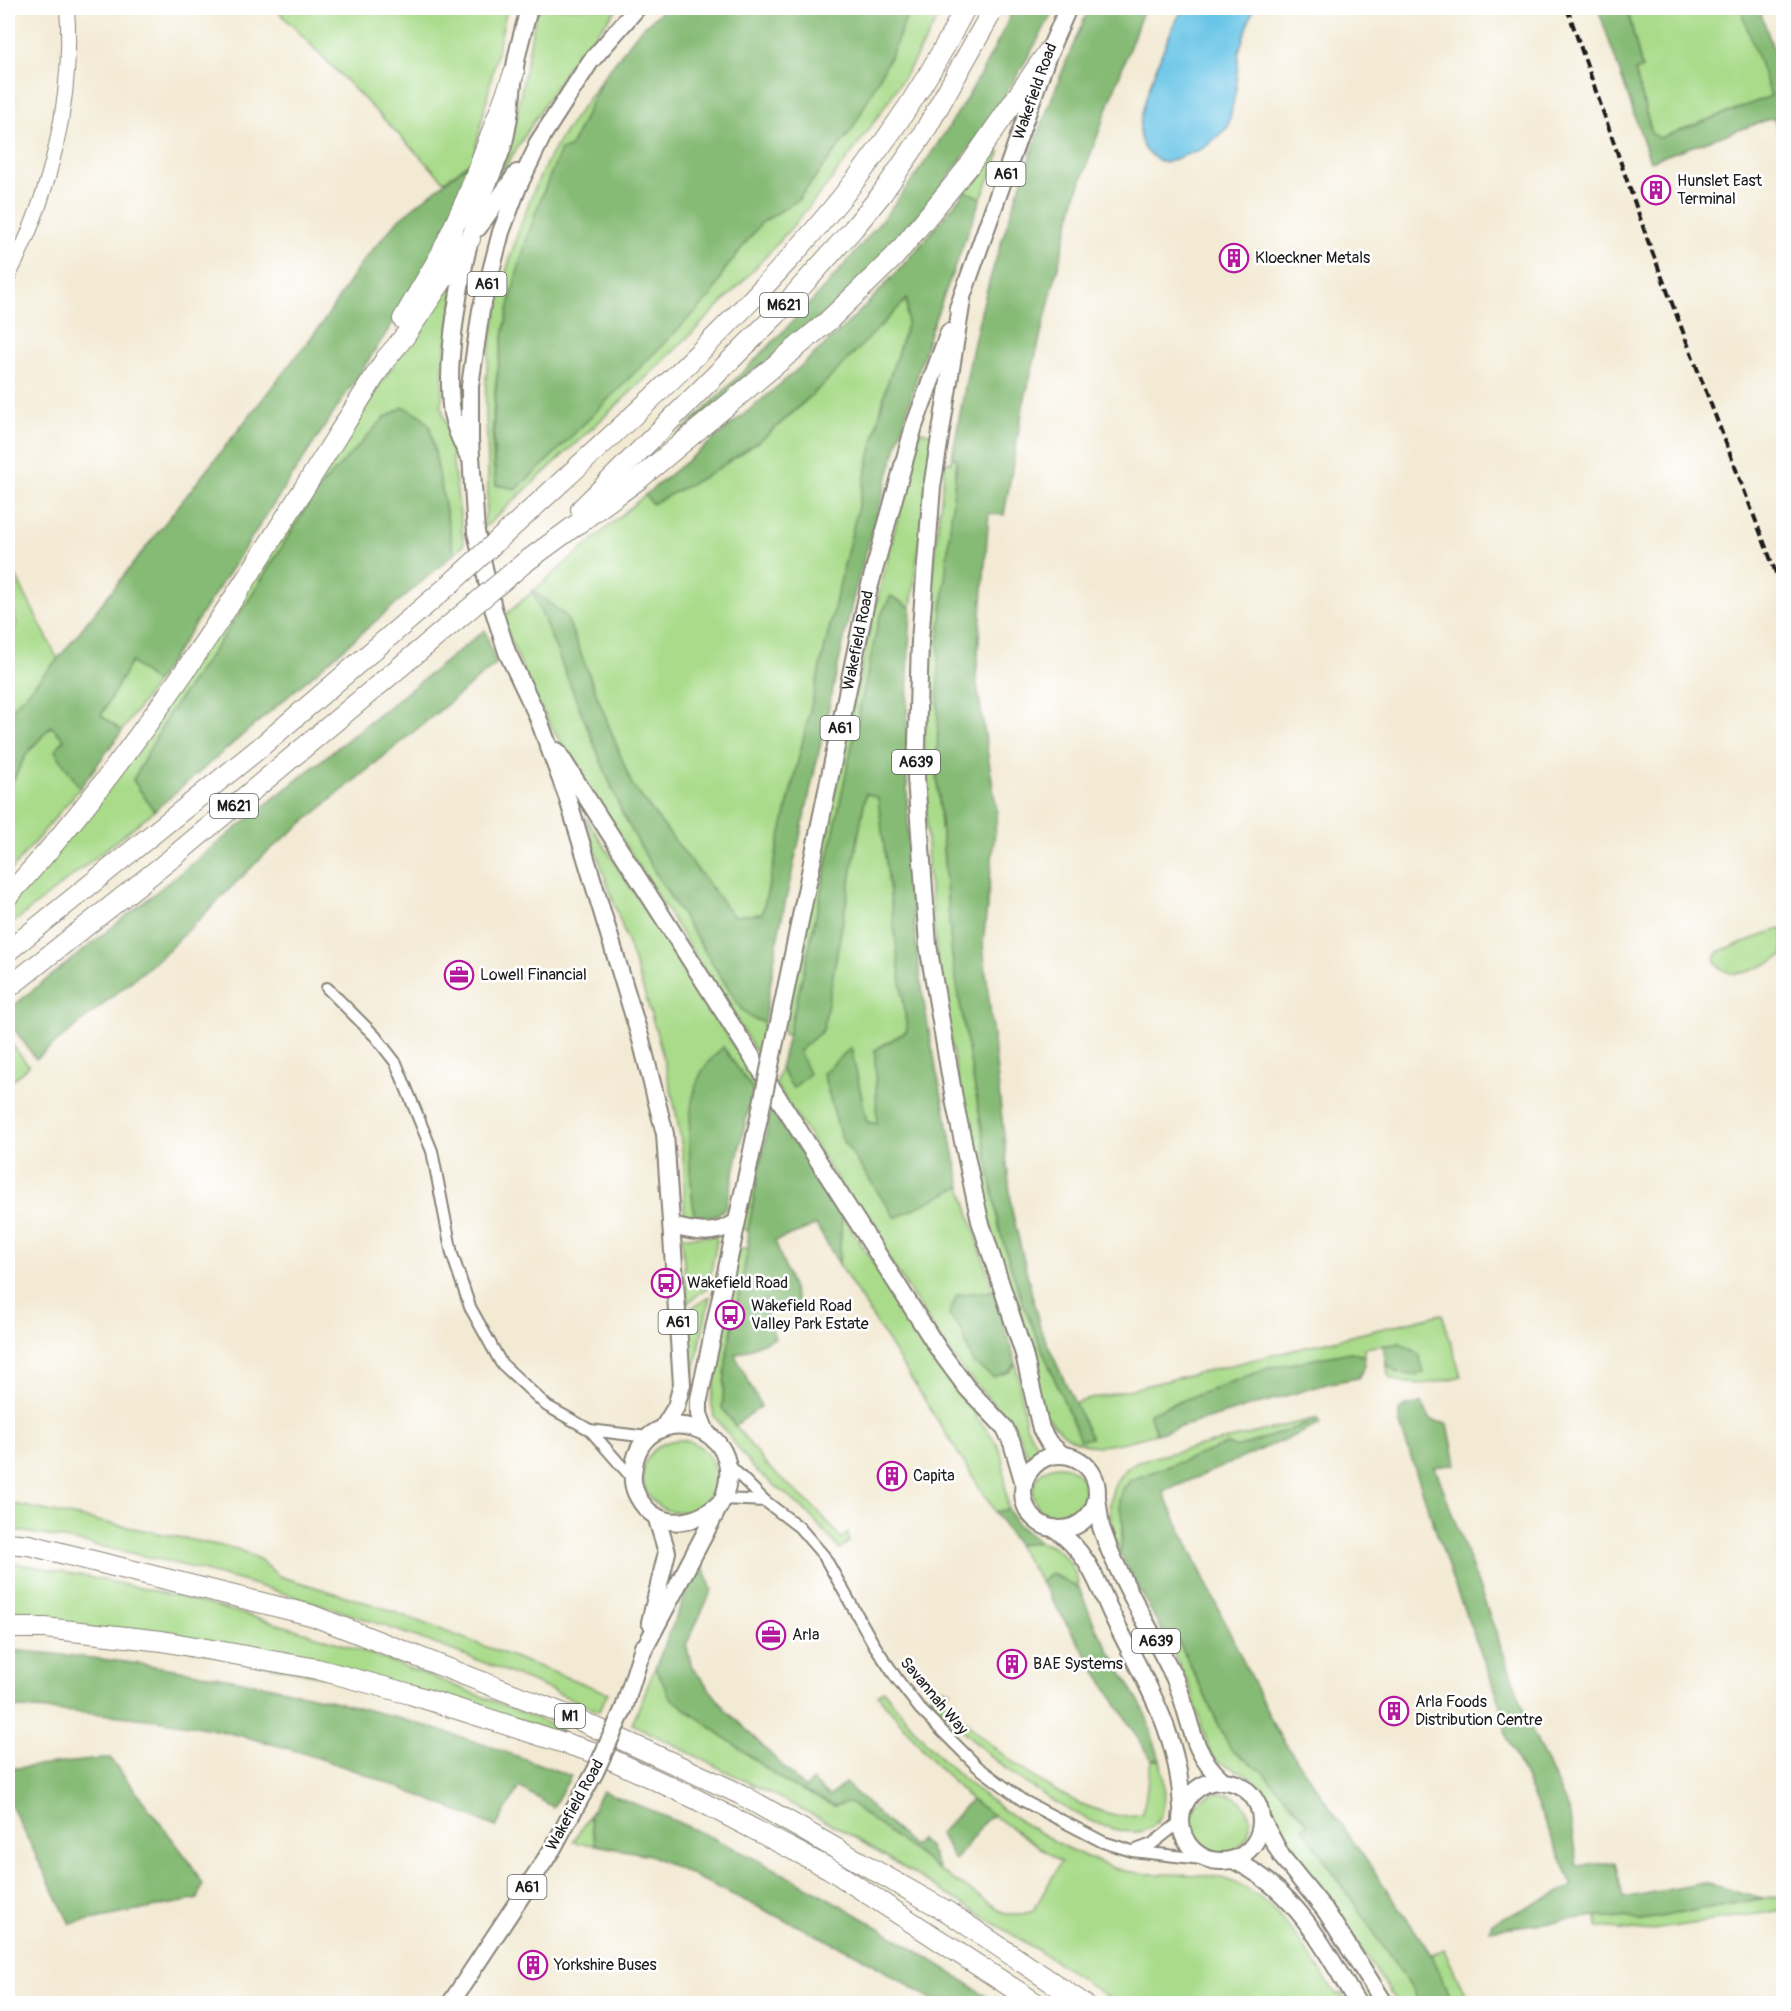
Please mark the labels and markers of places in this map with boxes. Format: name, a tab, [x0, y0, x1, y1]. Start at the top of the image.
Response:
place label: Hunslet East Terminal	[1677, 171, 1763, 209]
building icon: Hunslet East Terminal	[1640, 174, 1672, 206]
building icon: Kloeckner Metals	[1218, 242, 1250, 274]
place label: Kloeckner Metals	[1255, 248, 1370, 268]
office icon: Lowell Financial	[443, 959, 475, 991]
place label: Lowell Financial	[480, 965, 587, 985]
bus stop icon: Wakefield Road	[650, 1267, 682, 1299]
place label: Wakefield Road	[687, 1273, 788, 1293]
place label: Wakefield Road Valley Park Estate	[751, 1296, 869, 1334]
bus stop icon: Wakefield Road Valley Park Estate	[714, 1299, 746, 1331]
building icon: Capita	[876, 1460, 908, 1492]
place label: Capita	[913, 1466, 955, 1486]
office icon: Arla	[755, 1619, 787, 1651]
place label: Arla	[792, 1625, 819, 1645]
building icon: BAE Systems	[996, 1648, 1028, 1680]
place label: BAE Systems	[1033, 1654, 1123, 1674]
place label: Arla Foods Distribution Centre	[1415, 1692, 1542, 1730]
building icon: Arla Foods Distribution Centre	[1378, 1695, 1410, 1727]
building icon: Yorkshire Buses	[517, 1949, 549, 1981]
place label: Yorkshire Buses	[553, 1955, 657, 1975]

